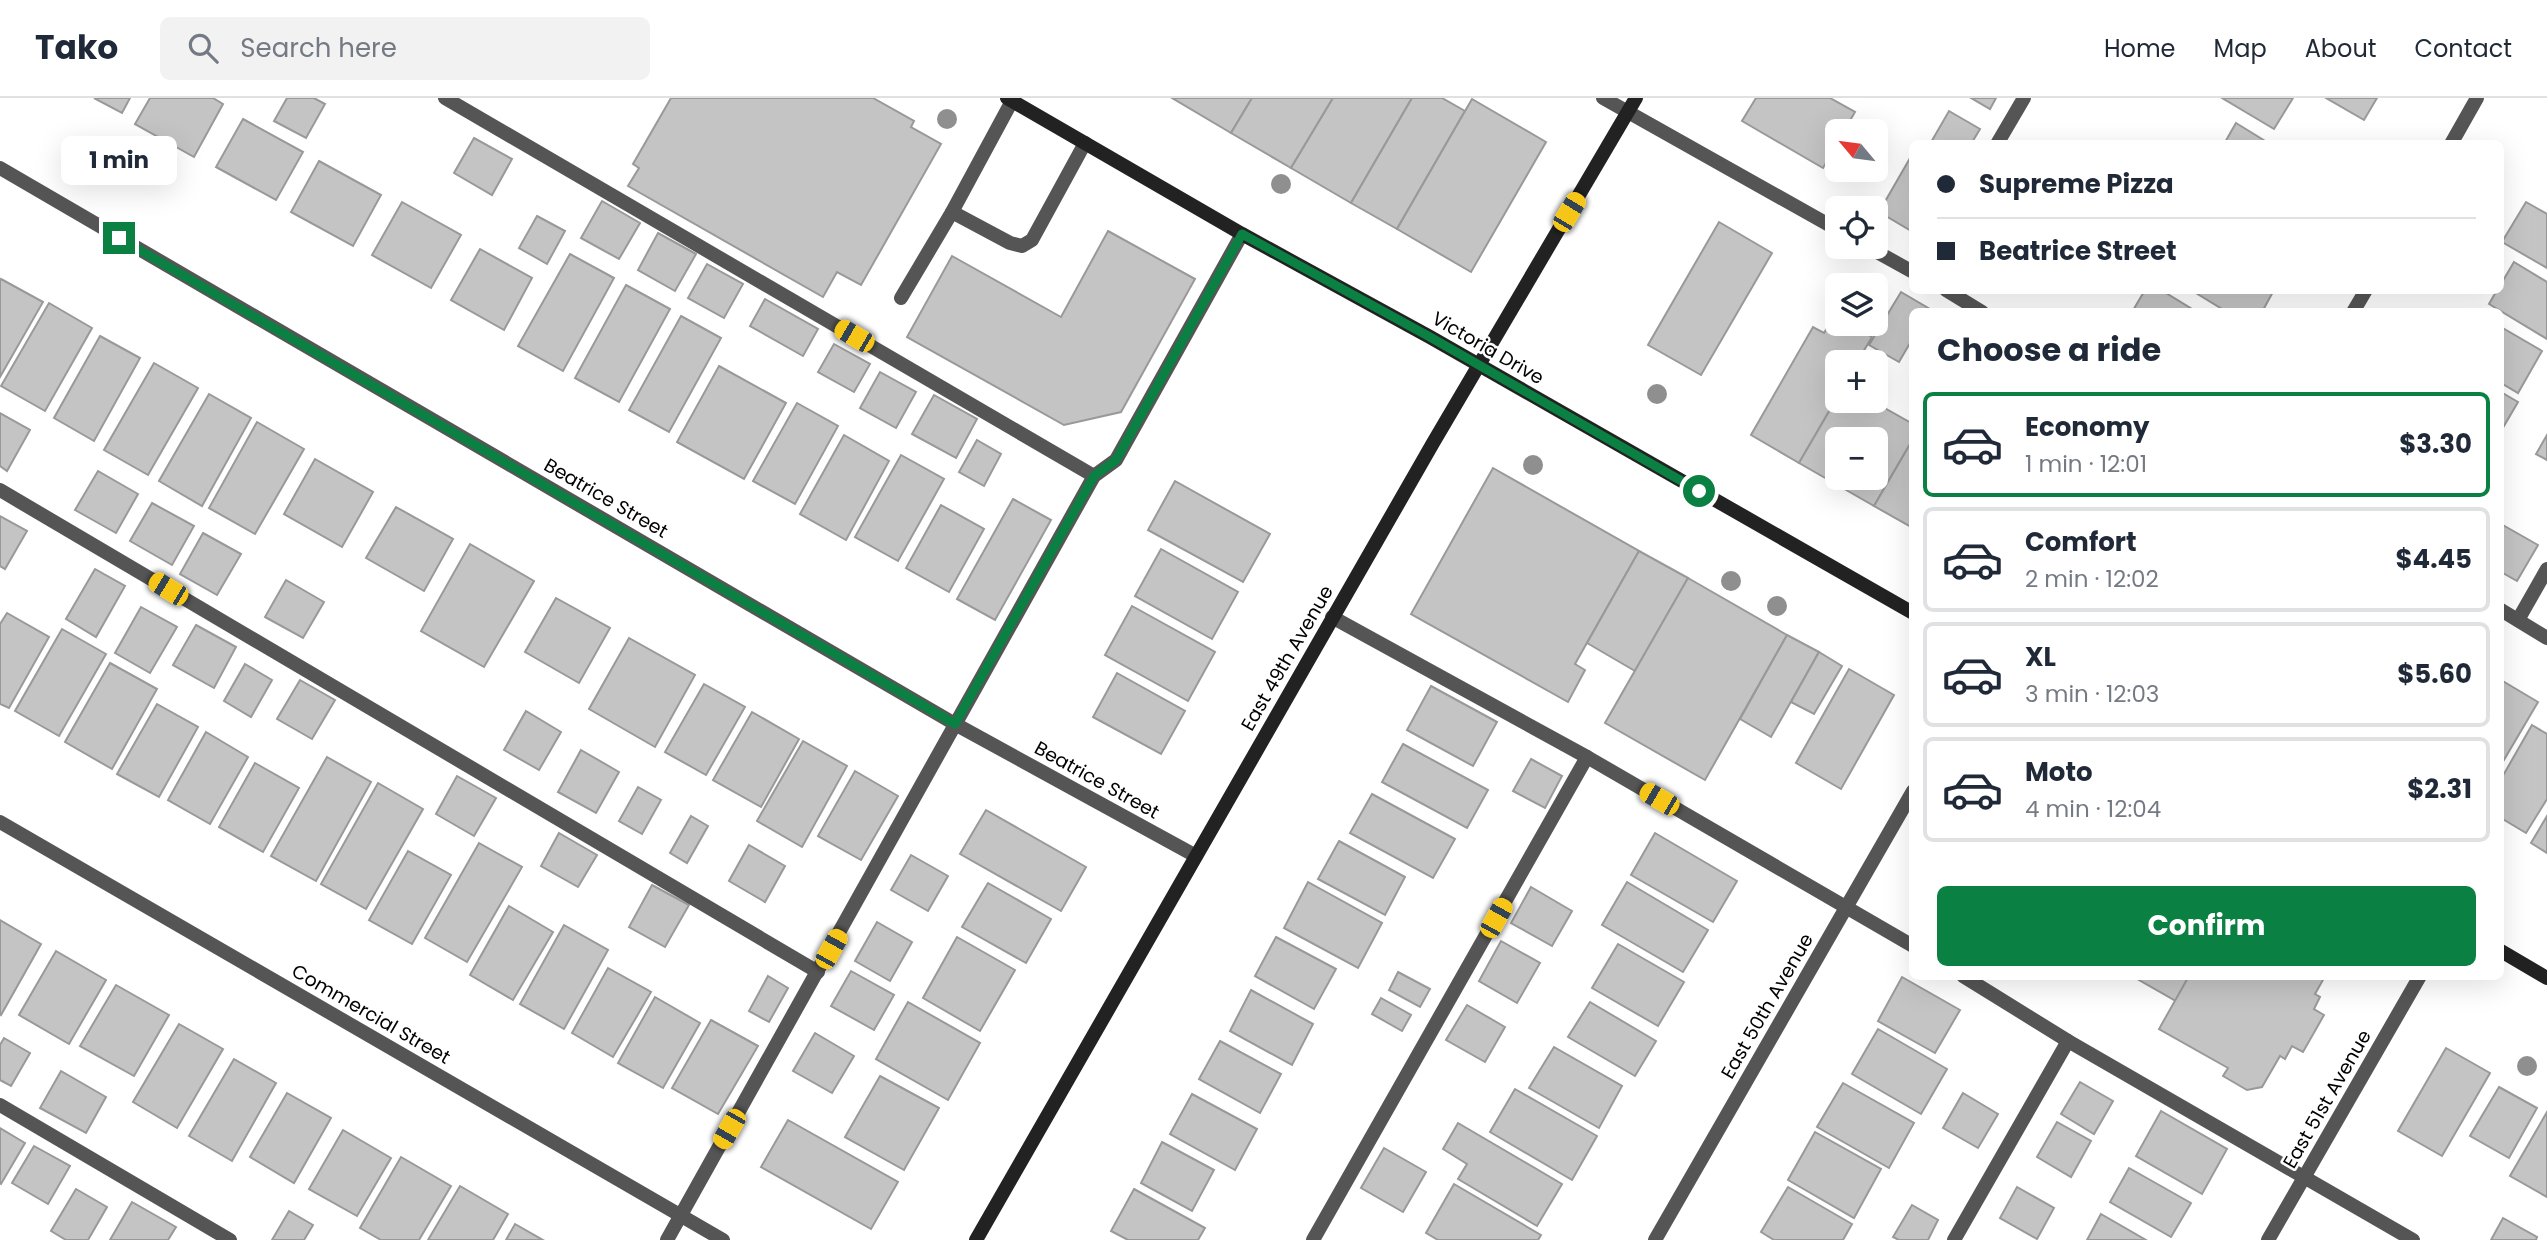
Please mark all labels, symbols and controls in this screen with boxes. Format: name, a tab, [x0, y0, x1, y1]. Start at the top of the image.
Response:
search box	[160, 17, 650, 80]
text: Tako	[35, 24, 118, 71]
icon: search	[184, 29, 222, 67]
text: Search here	[240, 30, 397, 66]
text: Home	[2104, 32, 2176, 65]
text: Map	[2214, 32, 2267, 65]
text: About	[2305, 32, 2376, 65]
text: Contact	[2414, 32, 2512, 65]
north arrow	[1825, 119, 1888, 182]
map controls	[1825, 119, 1888, 490]
callout: 1 min	[61, 136, 177, 186]
text: 1 min	[89, 144, 149, 176]
text: Supreme Pizza	[1979, 166, 2174, 202]
car	[1550, 189, 1589, 235]
button: locate	[1825, 196, 1888, 259]
route end	[103, 222, 135, 254]
text: Beatrice Street	[1979, 233, 2177, 269]
button: layers	[1825, 273, 1888, 336]
street label: Victoria Drive	[1427, 305, 1549, 391]
car	[831, 316, 878, 356]
text: Choose a ride	[1937, 327, 2161, 372]
button: +	[1825, 350, 1888, 413]
text: Economy	[2025, 409, 2149, 445]
icon: car	[1941, 413, 2004, 476]
text: $3.30	[2399, 426, 2472, 462]
button: −	[1825, 427, 1888, 490]
text: 1 min · 12:01	[2025, 448, 2147, 480]
street label: Beatrice Street	[539, 452, 673, 544]
route start	[1683, 475, 1715, 507]
text: Comfort	[2025, 524, 2137, 560]
icon: car	[1941, 528, 2004, 591]
text: $4.45	[2395, 541, 2472, 577]
text: 2 min · 12:02	[2025, 563, 2159, 595]
car	[145, 569, 192, 609]
street label: East 49th Avenue	[1234, 580, 1340, 736]
text: XL	[2025, 639, 2056, 675]
icon: car	[1941, 643, 2004, 706]
text: $5.60	[2397, 656, 2472, 692]
text: 3 min · 12:03	[2025, 678, 2159, 710]
street label: Beatrice Street	[1030, 735, 1164, 826]
text: Moto	[2025, 754, 2093, 790]
icon: car	[1941, 758, 2004, 821]
text: $2.31	[2407, 771, 2472, 807]
car	[1636, 779, 1683, 819]
text: 4 min · 12:04	[2025, 793, 2161, 825]
button: Confirm	[1937, 886, 2476, 966]
car	[1477, 895, 1516, 941]
car	[812, 926, 851, 972]
street label: East 50th Avenue	[1714, 928, 1820, 1084]
street label: Commercial Street	[287, 957, 455, 1071]
street label: East 51st Avenue	[2276, 1025, 2378, 1173]
car	[710, 1106, 749, 1152]

